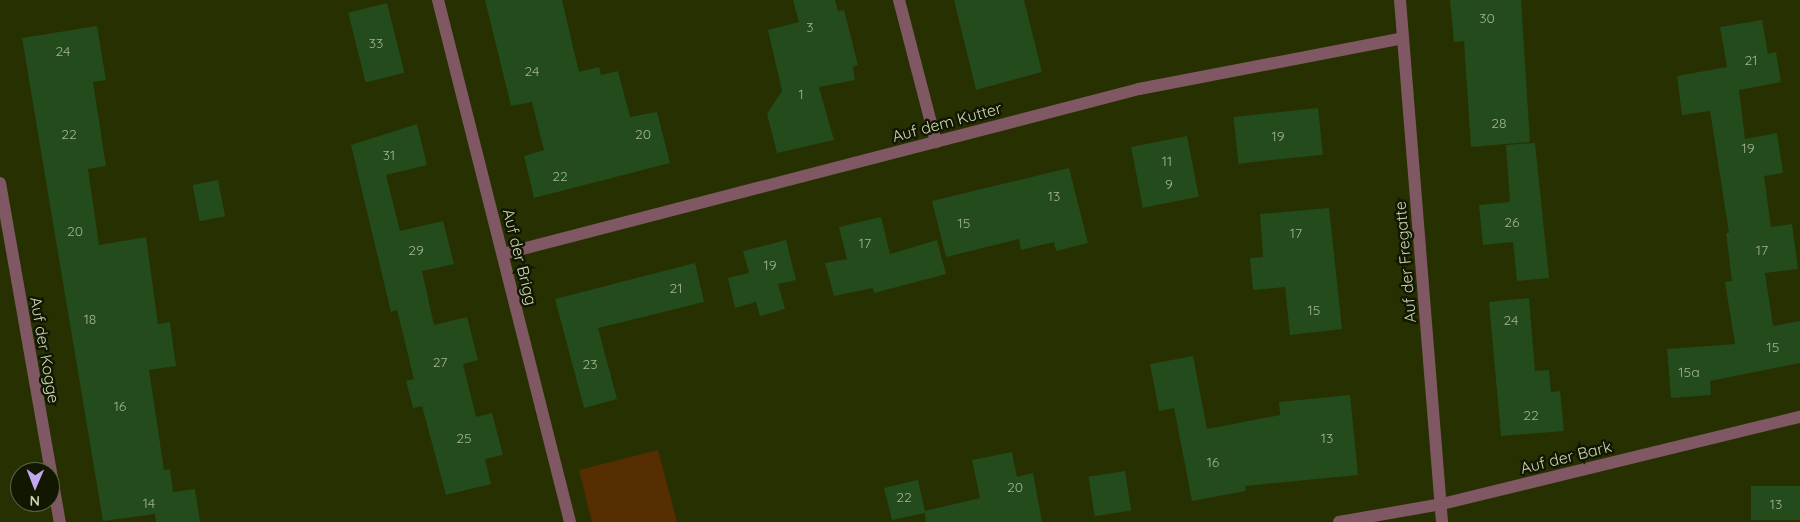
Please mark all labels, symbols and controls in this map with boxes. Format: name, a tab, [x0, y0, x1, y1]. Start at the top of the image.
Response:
house number: 30	[1479, 10, 1495, 26]
house number: 3	[806, 19, 814, 35]
house number: 33	[369, 35, 383, 51]
house number: 24	[56, 43, 70, 59]
house number: 21	[1745, 52, 1757, 68]
house number: 24	[525, 63, 539, 79]
house number: 1	[798, 86, 804, 102]
street label: Auf dem Kutter	[890, 98, 1004, 146]
house number: 28	[1491, 115, 1507, 131]
house number: 22	[61, 126, 77, 142]
house number: 20	[635, 126, 651, 142]
house number: 19	[1272, 128, 1284, 144]
house number: 19	[1742, 140, 1754, 156]
house number: 31	[383, 147, 395, 163]
house number: 11	[1162, 153, 1172, 169]
house number: 22	[552, 168, 568, 184]
house number: 9	[1165, 176, 1173, 192]
house number: 13	[1048, 188, 1060, 204]
street label: Auf der Fregatte	[1390, 201, 1420, 323]
street label: Auf der Brigg	[499, 207, 541, 307]
house number: 26	[1504, 214, 1520, 230]
house number: 15	[958, 215, 970, 231]
house number: 20	[67, 223, 83, 239]
house number: 17	[1290, 225, 1302, 241]
house number: 17	[859, 235, 871, 251]
house number: 29	[408, 242, 424, 258]
house number: 17	[1756, 242, 1768, 258]
house number: 19	[764, 257, 776, 273]
house number: 21	[670, 280, 682, 296]
street label: Auf der Kogge	[26, 295, 64, 405]
house number: 15	[1308, 302, 1320, 318]
house number: 18	[84, 311, 96, 327]
house number: 24	[1504, 312, 1518, 328]
house number: 15	[1767, 339, 1779, 355]
house number: 27	[433, 354, 447, 370]
house number: 23	[582, 356, 598, 372]
house number: 15a	[1678, 364, 1700, 380]
house number: 16	[114, 398, 126, 414]
house number: 22	[1523, 407, 1539, 423]
house number: 25	[456, 430, 472, 446]
house number: 13	[1321, 430, 1333, 446]
street label: Auf der Bark	[1518, 436, 1614, 478]
house number: 16	[1207, 454, 1219, 470]
north arrow	[10, 462, 60, 512]
house number: 20	[1007, 479, 1023, 495]
house number: 22	[896, 489, 912, 505]
text: N	[29, 492, 40, 510]
house number: 14	[143, 495, 155, 511]
house number: 13	[1770, 496, 1782, 512]

